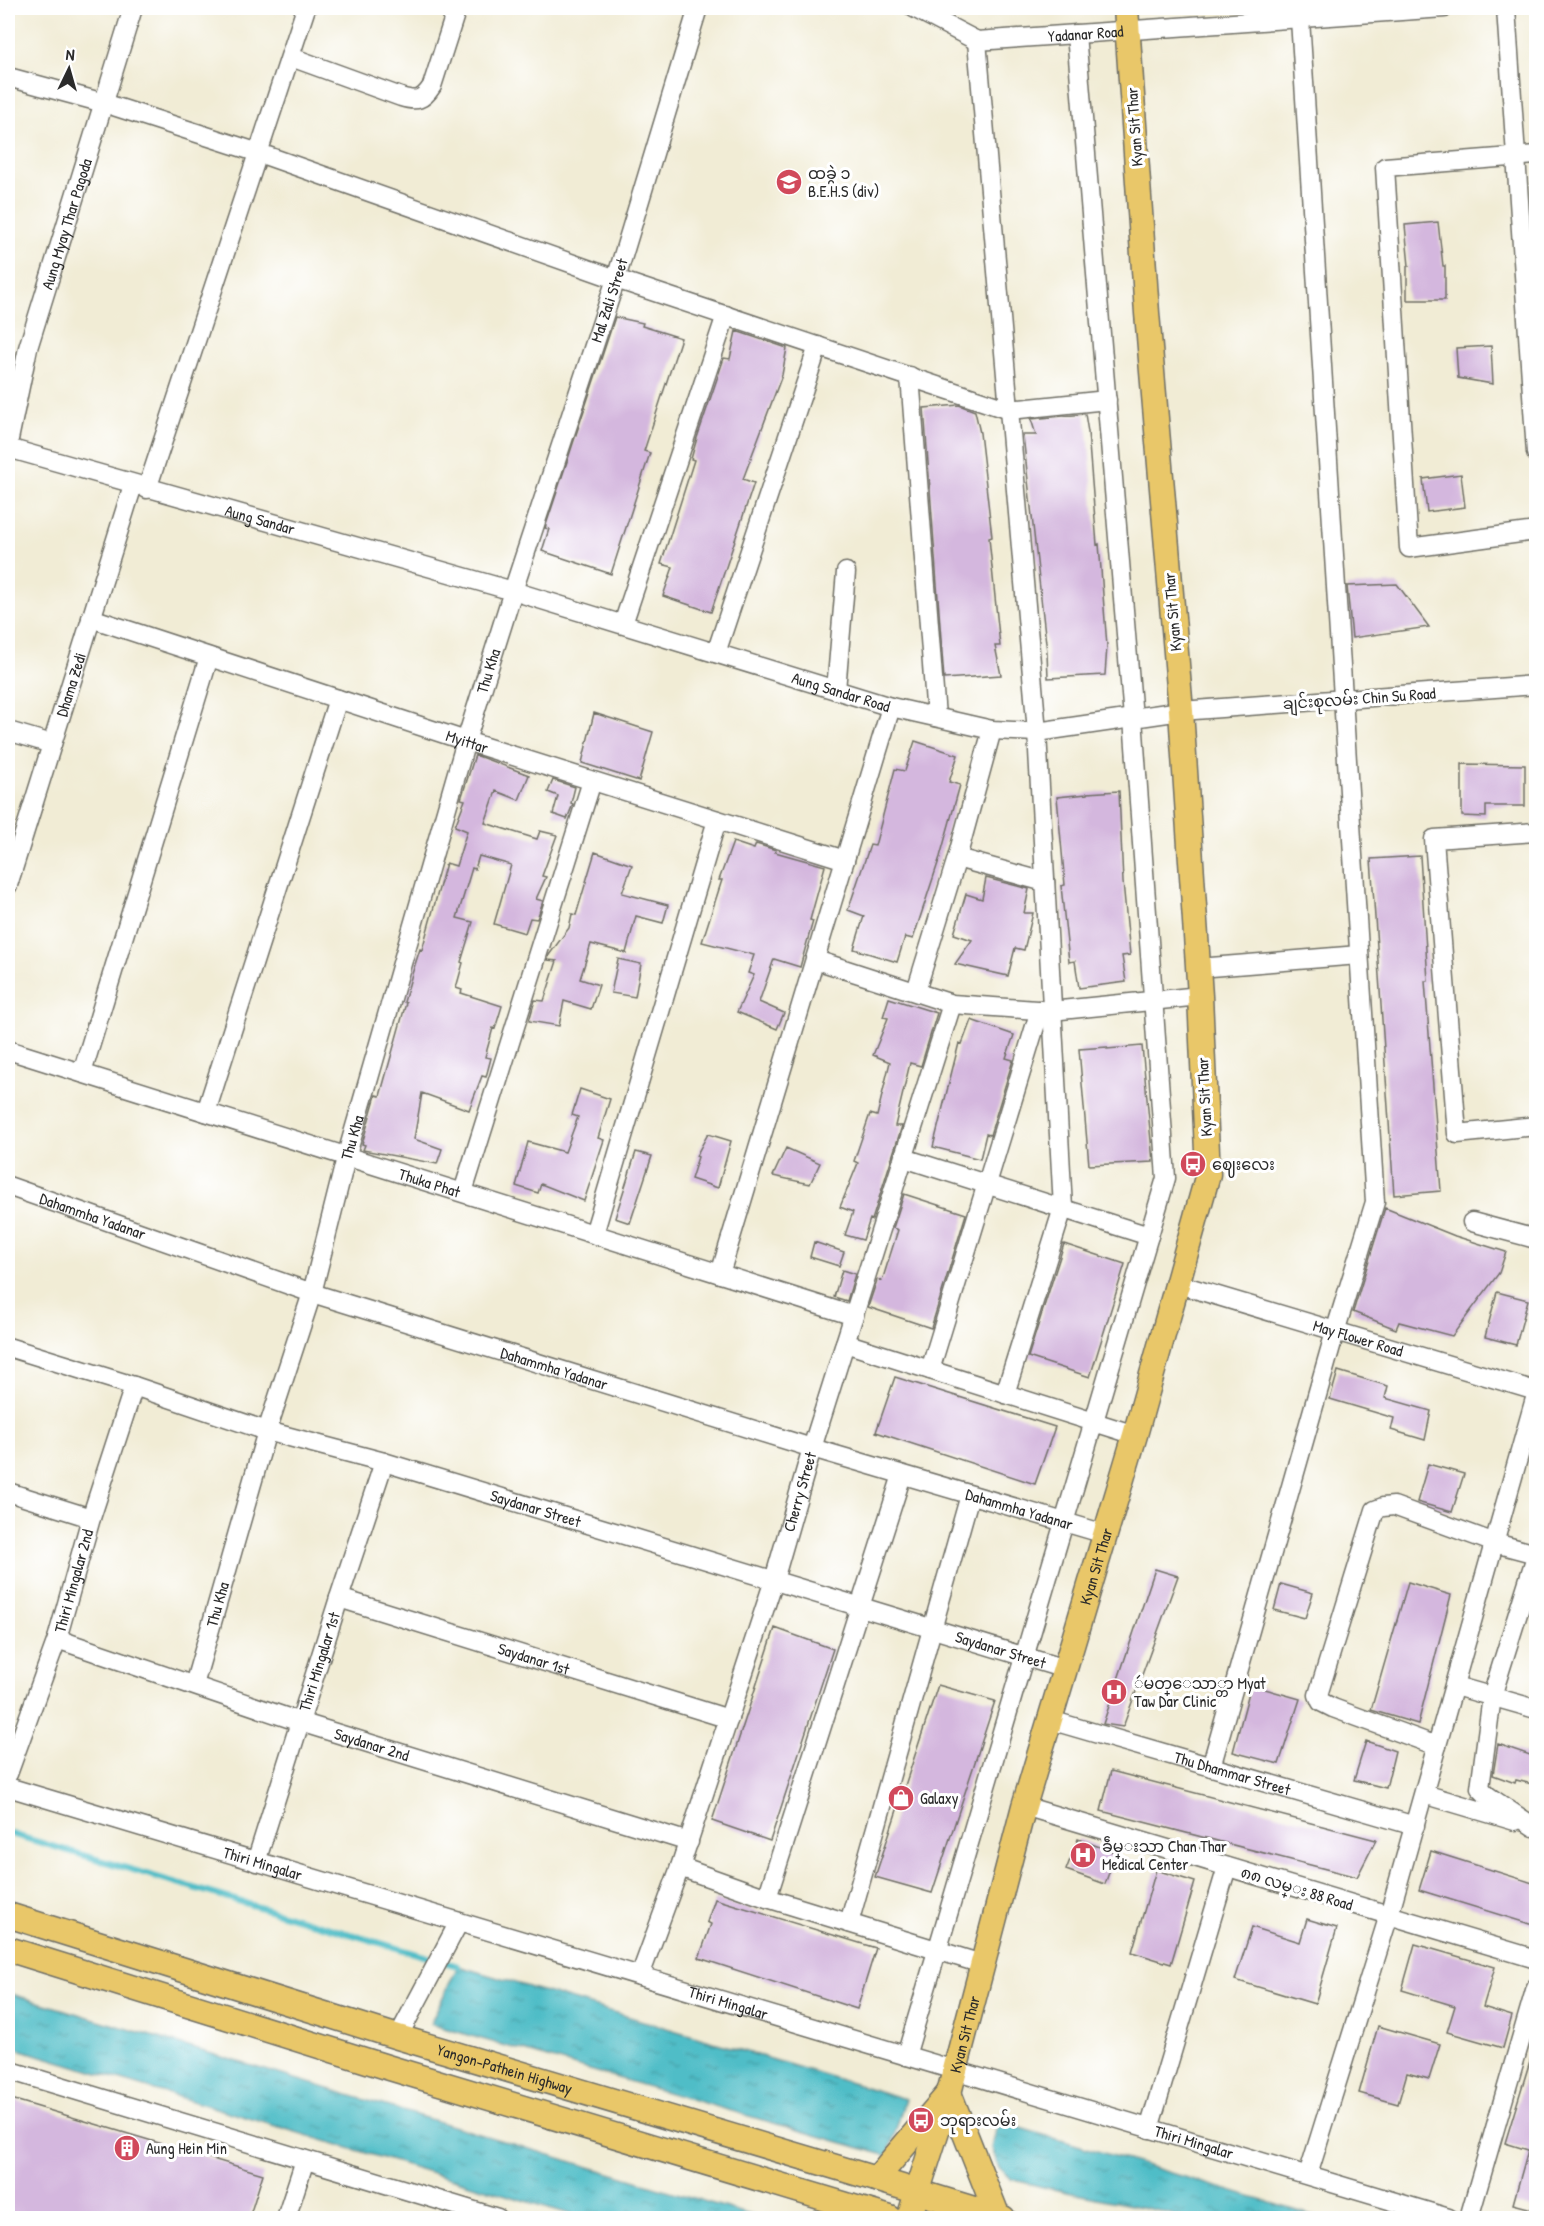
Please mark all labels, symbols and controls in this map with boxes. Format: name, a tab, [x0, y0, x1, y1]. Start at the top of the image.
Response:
street label: Yadanar Road	[1047, 20, 1124, 47]
north arrow	[39, 39, 99, 99]
text: N	[65, 43, 76, 65]
street label: Kyan Sit Thar	[1120, 87, 1148, 167]
street label: Aung Myay Thar Pagoda	[36, 156, 97, 292]
place label: ထခွဲ ၁ B.E.H.S (div)	[808, 162, 879, 202]
school or university icon: ထခွဲ ၁ B.E.H.S (div)	[774, 167, 804, 197]
street label: Mal Zali Street	[585, 255, 633, 345]
street label: Aung Sandar	[223, 499, 298, 540]
street label: Kyan Sit Thar	[1158, 572, 1186, 652]
street label: Thu Kha	[471, 646, 505, 696]
street label: Dhama Zedi	[50, 650, 91, 719]
street label: Aung Sandar Road	[789, 666, 893, 717]
street label: ချင်းစုလမ်း Chin Su Road	[1282, 682, 1437, 718]
street label: Myittar	[443, 724, 491, 758]
street label: Kyan Sit Thar	[1191, 1057, 1217, 1137]
street label: Thu Kha	[335, 1112, 369, 1162]
bus stop icon: ဈေးလေး	[1178, 1149, 1208, 1179]
place label: ဈေးလေး	[1212, 1153, 1275, 1178]
street label: Thuka Phat	[396, 1163, 464, 1203]
street label: Dahammha Yadanar	[37, 1187, 149, 1245]
street label: May Flower Road	[1310, 1314, 1406, 1362]
street label: Dahammha Yadanar	[498, 1341, 611, 1395]
street label: Cherry Street	[778, 1449, 821, 1534]
street label: Dahammha Yadanar	[963, 1483, 1076, 1535]
street label: Saydanar Street	[488, 1484, 584, 1532]
street label: Kyan Sit Thar	[1074, 1525, 1118, 1607]
street label: Thiri Mingalar 2nd	[48, 1527, 98, 1635]
street label: Thu Kha	[200, 1579, 234, 1629]
street label: Thiri Mingalar 1st	[293, 1609, 345, 1714]
street label: Saydanar Street	[953, 1625, 1049, 1674]
street label: Saydanar 1st	[495, 1637, 573, 1680]
place label: ဴမတ္ေသာ္တာ Myat Taw Dar Clinic	[1134, 1672, 1266, 1712]
hospital icon: ဴမတ္ေသာ္တာ Myat Taw Dar Clinic	[1099, 1677, 1129, 1707]
street label: Saydanar 2nd	[332, 1722, 412, 1766]
street label: Thu Dhammar Street	[1172, 1746, 1294, 1800]
shop icon: Galaxy	[886, 1783, 916, 1813]
place label: Galaxy	[920, 1787, 959, 1809]
place label: ခဵမ္းသာ Chan Thar Medical Center	[1102, 1835, 1227, 1875]
hospital icon: ခဵမ္းသာ Chan Thar Medical Center	[1068, 1840, 1098, 1870]
street label: Thiri Mingalar	[221, 1841, 305, 1885]
street label: ၈၈ လမ္း 88 Road	[1238, 1861, 1356, 1918]
street label: Thiri Mingalar	[686, 1980, 771, 2025]
street label: Kyan Sit Thar	[944, 1993, 985, 2075]
street label: Yangon-Pathein Highway	[434, 2038, 575, 2099]
bus stop icon: ဘုရားလမ်း	[906, 2105, 936, 2135]
place label: ဘုရားလမ်း	[940, 2109, 1016, 2135]
street label: Thiri Mingalar	[1152, 2120, 1236, 2164]
building icon: Aung Hein Min	[112, 2133, 142, 2163]
place label: Aung Hein Min	[146, 2137, 227, 2159]

